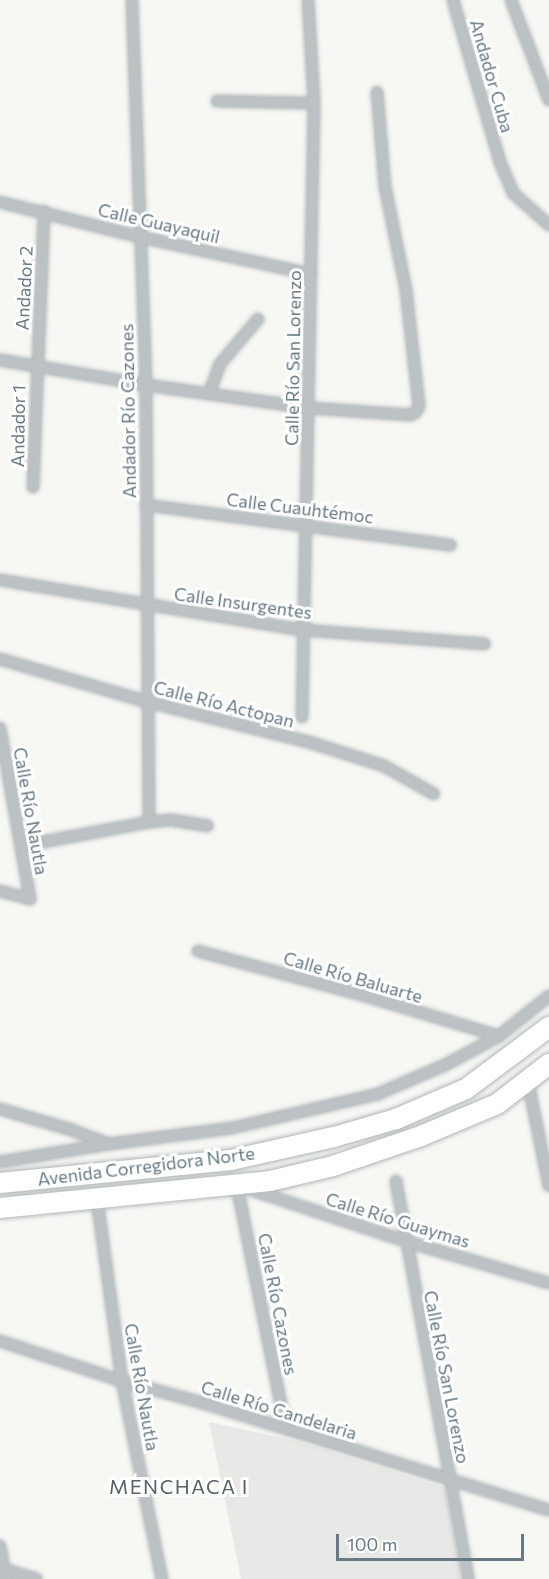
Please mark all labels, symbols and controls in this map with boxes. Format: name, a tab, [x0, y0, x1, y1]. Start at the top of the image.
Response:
street label: Andador Cuba	[466, 17, 518, 135]
street label: Calle Guayaquil	[96, 198, 222, 248]
street label: Andador 2	[11, 245, 37, 331]
street label: Calle Río San Lorenzo	[281, 270, 305, 446]
street label: Andador Río Cazones	[116, 324, 140, 498]
street label: Andador 1	[6, 385, 30, 467]
street label: Calle Cuauhtémoc	[225, 488, 375, 528]
street label: Calle Insurgentes	[173, 583, 313, 623]
street label: Calle Río Actopan	[152, 676, 296, 732]
street label: Calle Río Nautla	[9, 746, 53, 876]
street label: Calle Río Baluarte	[281, 947, 425, 1007]
street label: Avenida Corregidora Norte	[36, 1142, 256, 1190]
street label: Calle Río Guaymas	[323, 1188, 473, 1252]
street label: Calle Río Cazones	[254, 1231, 302, 1377]
street label: Calle Río San Lorenzo	[420, 1289, 474, 1465]
street label: Calle Río Nautla	[120, 1322, 164, 1452]
street label: Calle Río Candelaria	[198, 1376, 360, 1444]
district label: MENCHACA I	[109, 1474, 249, 1498]
scale bar	[339, 1522, 526, 1560]
text: 100 m	[347, 1533, 397, 1555]

